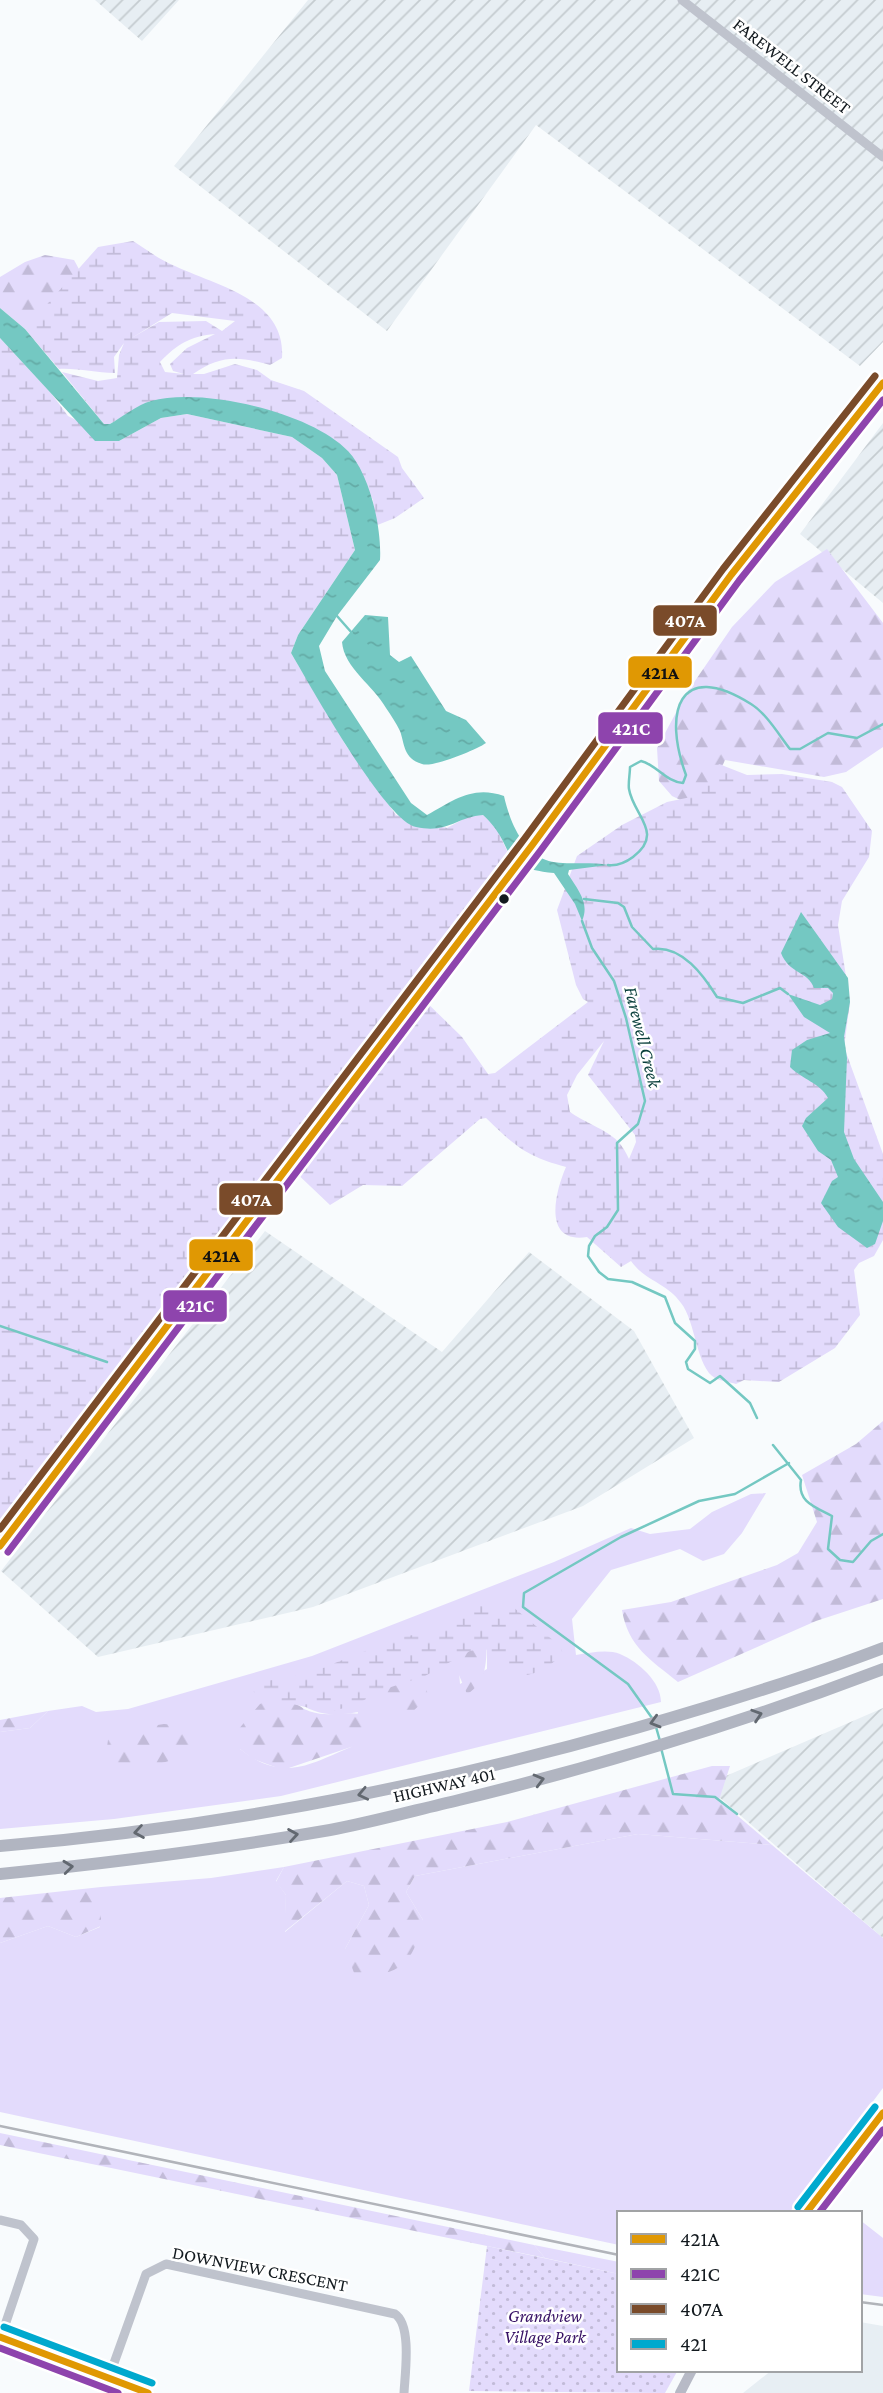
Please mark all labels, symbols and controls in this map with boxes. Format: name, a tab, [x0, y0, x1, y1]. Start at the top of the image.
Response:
street label: FAREWELL STREET	[729, 14, 855, 118]
line badge: 407A	[652, 604, 718, 637]
text: 407A	[665, 610, 706, 631]
line badge: 421A	[627, 655, 693, 689]
text: 421A	[641, 662, 680, 683]
line badge: 421C	[597, 711, 664, 745]
text: 421C	[612, 718, 651, 739]
unlabelled marker	[497, 892, 511, 906]
water label: Farewell Creek	[620, 984, 666, 1091]
line badge: 407A	[218, 1182, 284, 1216]
text: 407A	[231, 1189, 272, 1210]
line badge: 421A	[188, 1238, 254, 1272]
text: 421A	[202, 1245, 241, 1266]
line badge: 421C	[162, 1289, 228, 1323]
text: 421C	[176, 1295, 215, 1316]
one-way arrow	[750, 1709, 762, 1723]
one-way arrow	[649, 1714, 661, 1728]
street label: HIGHWAY 401	[391, 1764, 497, 1806]
one-way arrow	[533, 1774, 545, 1788]
one-way arrow	[357, 1786, 369, 1801]
one-way arrow	[133, 1824, 145, 1839]
one-way arrow	[287, 1828, 299, 1843]
one-way arrow	[62, 1860, 74, 1875]
legend	[617, 2211, 862, 2372]
text: 421A	[680, 2227, 720, 2251]
street label: DOWNVIEW CRESCENT	[171, 2242, 350, 2296]
text: 421C	[680, 2262, 720, 2286]
text: 407A	[680, 2297, 723, 2321]
park label: Grandview Village Park	[504, 2306, 587, 2347]
text: 421	[680, 2332, 708, 2356]

